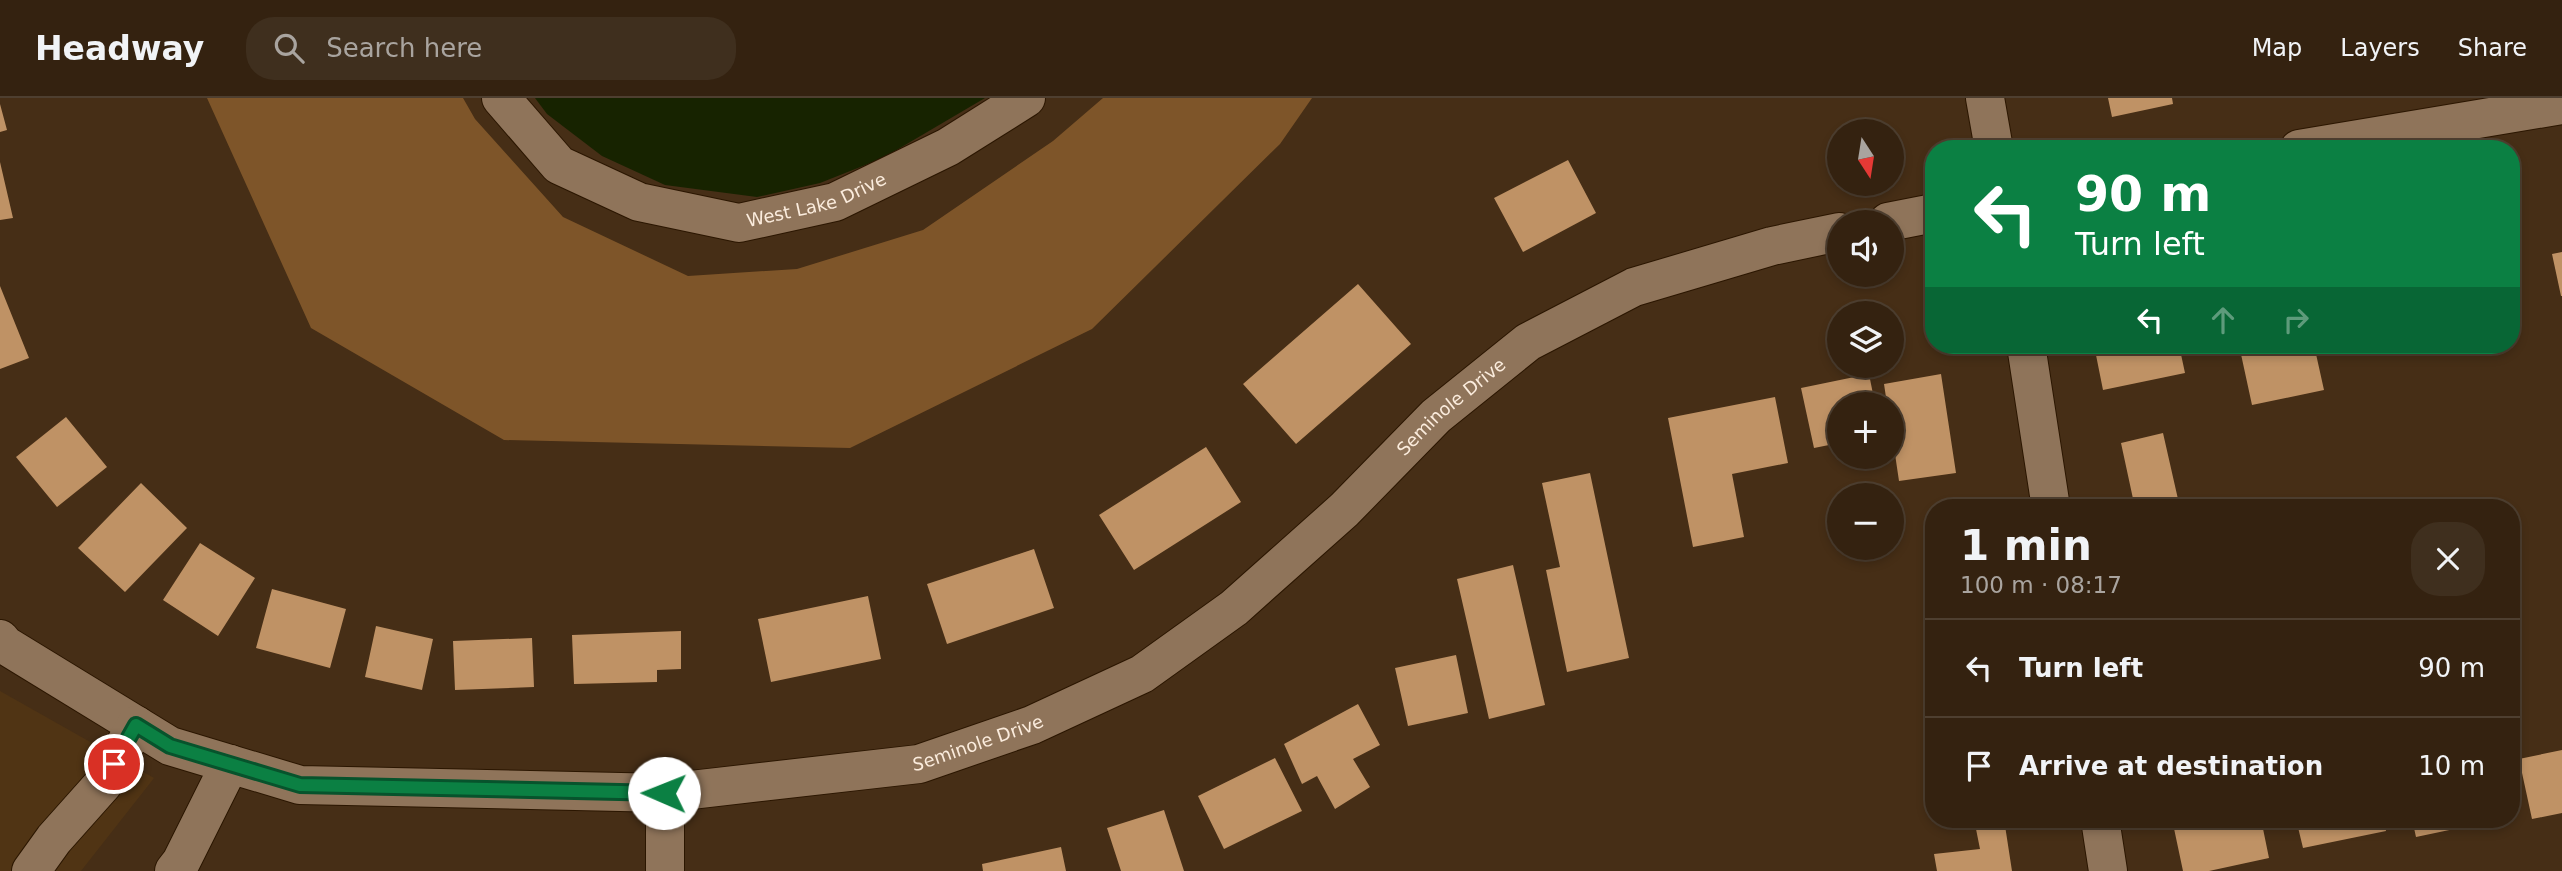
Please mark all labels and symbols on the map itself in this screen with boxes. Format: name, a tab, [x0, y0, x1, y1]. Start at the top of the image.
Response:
north arrow	[1827, 119, 1904, 196]
street label: West Lake Drive	[745, 168, 889, 231]
street label: Seminole Drive	[1392, 353, 1509, 460]
street label: Seminole Drive	[911, 710, 1047, 775]
pin	[84, 734, 144, 794]
position arrow	[627, 756, 701, 830]

